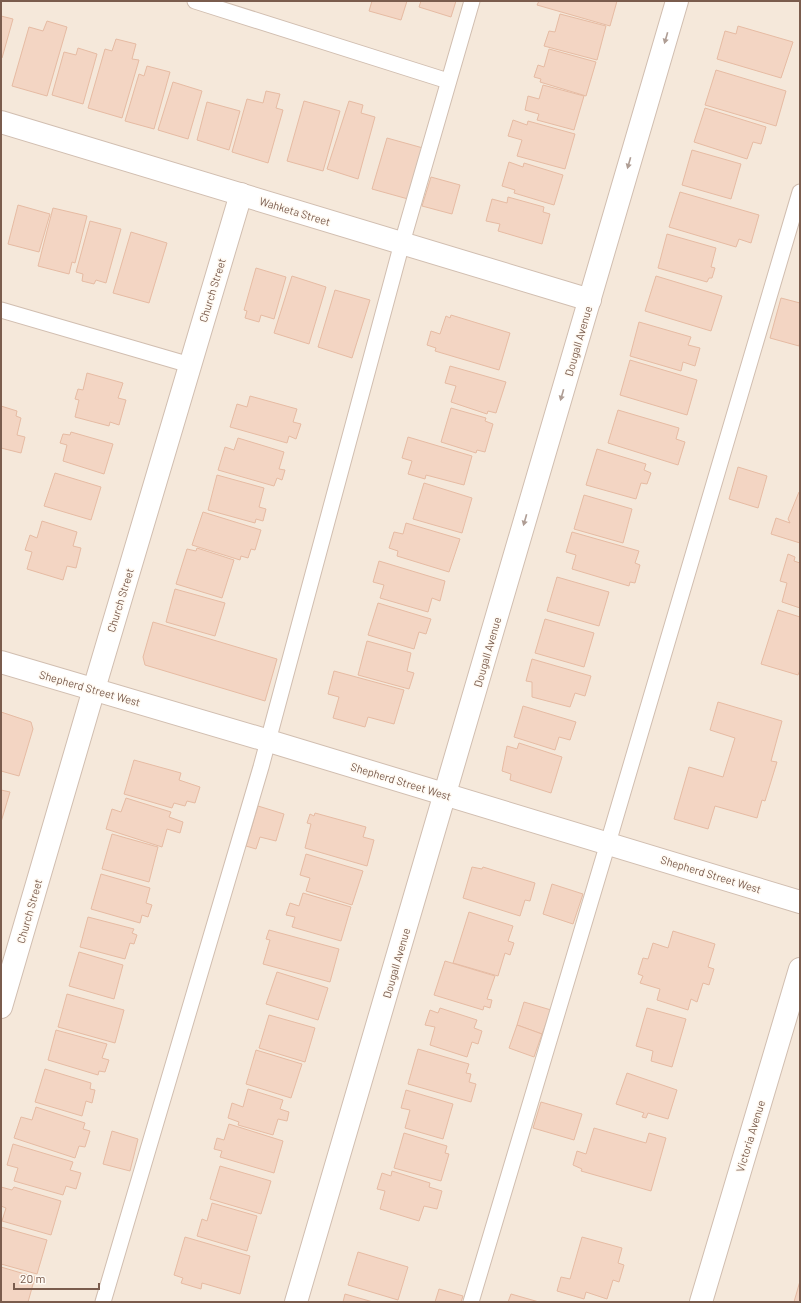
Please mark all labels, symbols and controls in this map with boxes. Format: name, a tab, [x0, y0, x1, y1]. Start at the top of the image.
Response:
one-way arrow	[663, 33, 669, 45]
one-way arrow	[626, 157, 632, 169]
street label: Wahketa Street	[258, 194, 332, 228]
street label: Church Street	[196, 256, 228, 324]
street label: Dougall Avenue	[562, 304, 594, 378]
one-way arrow	[559, 390, 565, 402]
one-way arrow	[522, 515, 528, 527]
street label: Church Street	[104, 566, 136, 634]
street label: Dougall Avenue	[471, 615, 503, 689]
street label: Shepherd Street West	[38, 667, 142, 709]
street label: Shepherd Street West	[349, 760, 453, 802]
street label: Shepherd Street West	[659, 853, 763, 895]
street label: Church Street	[14, 877, 44, 945]
street label: Dougall Avenue	[380, 926, 412, 1000]
street label: Victoria Avenue	[733, 1098, 767, 1173]
scale bar	[14, 1265, 99, 1291]
text: 20 m	[20, 1271, 46, 1285]

